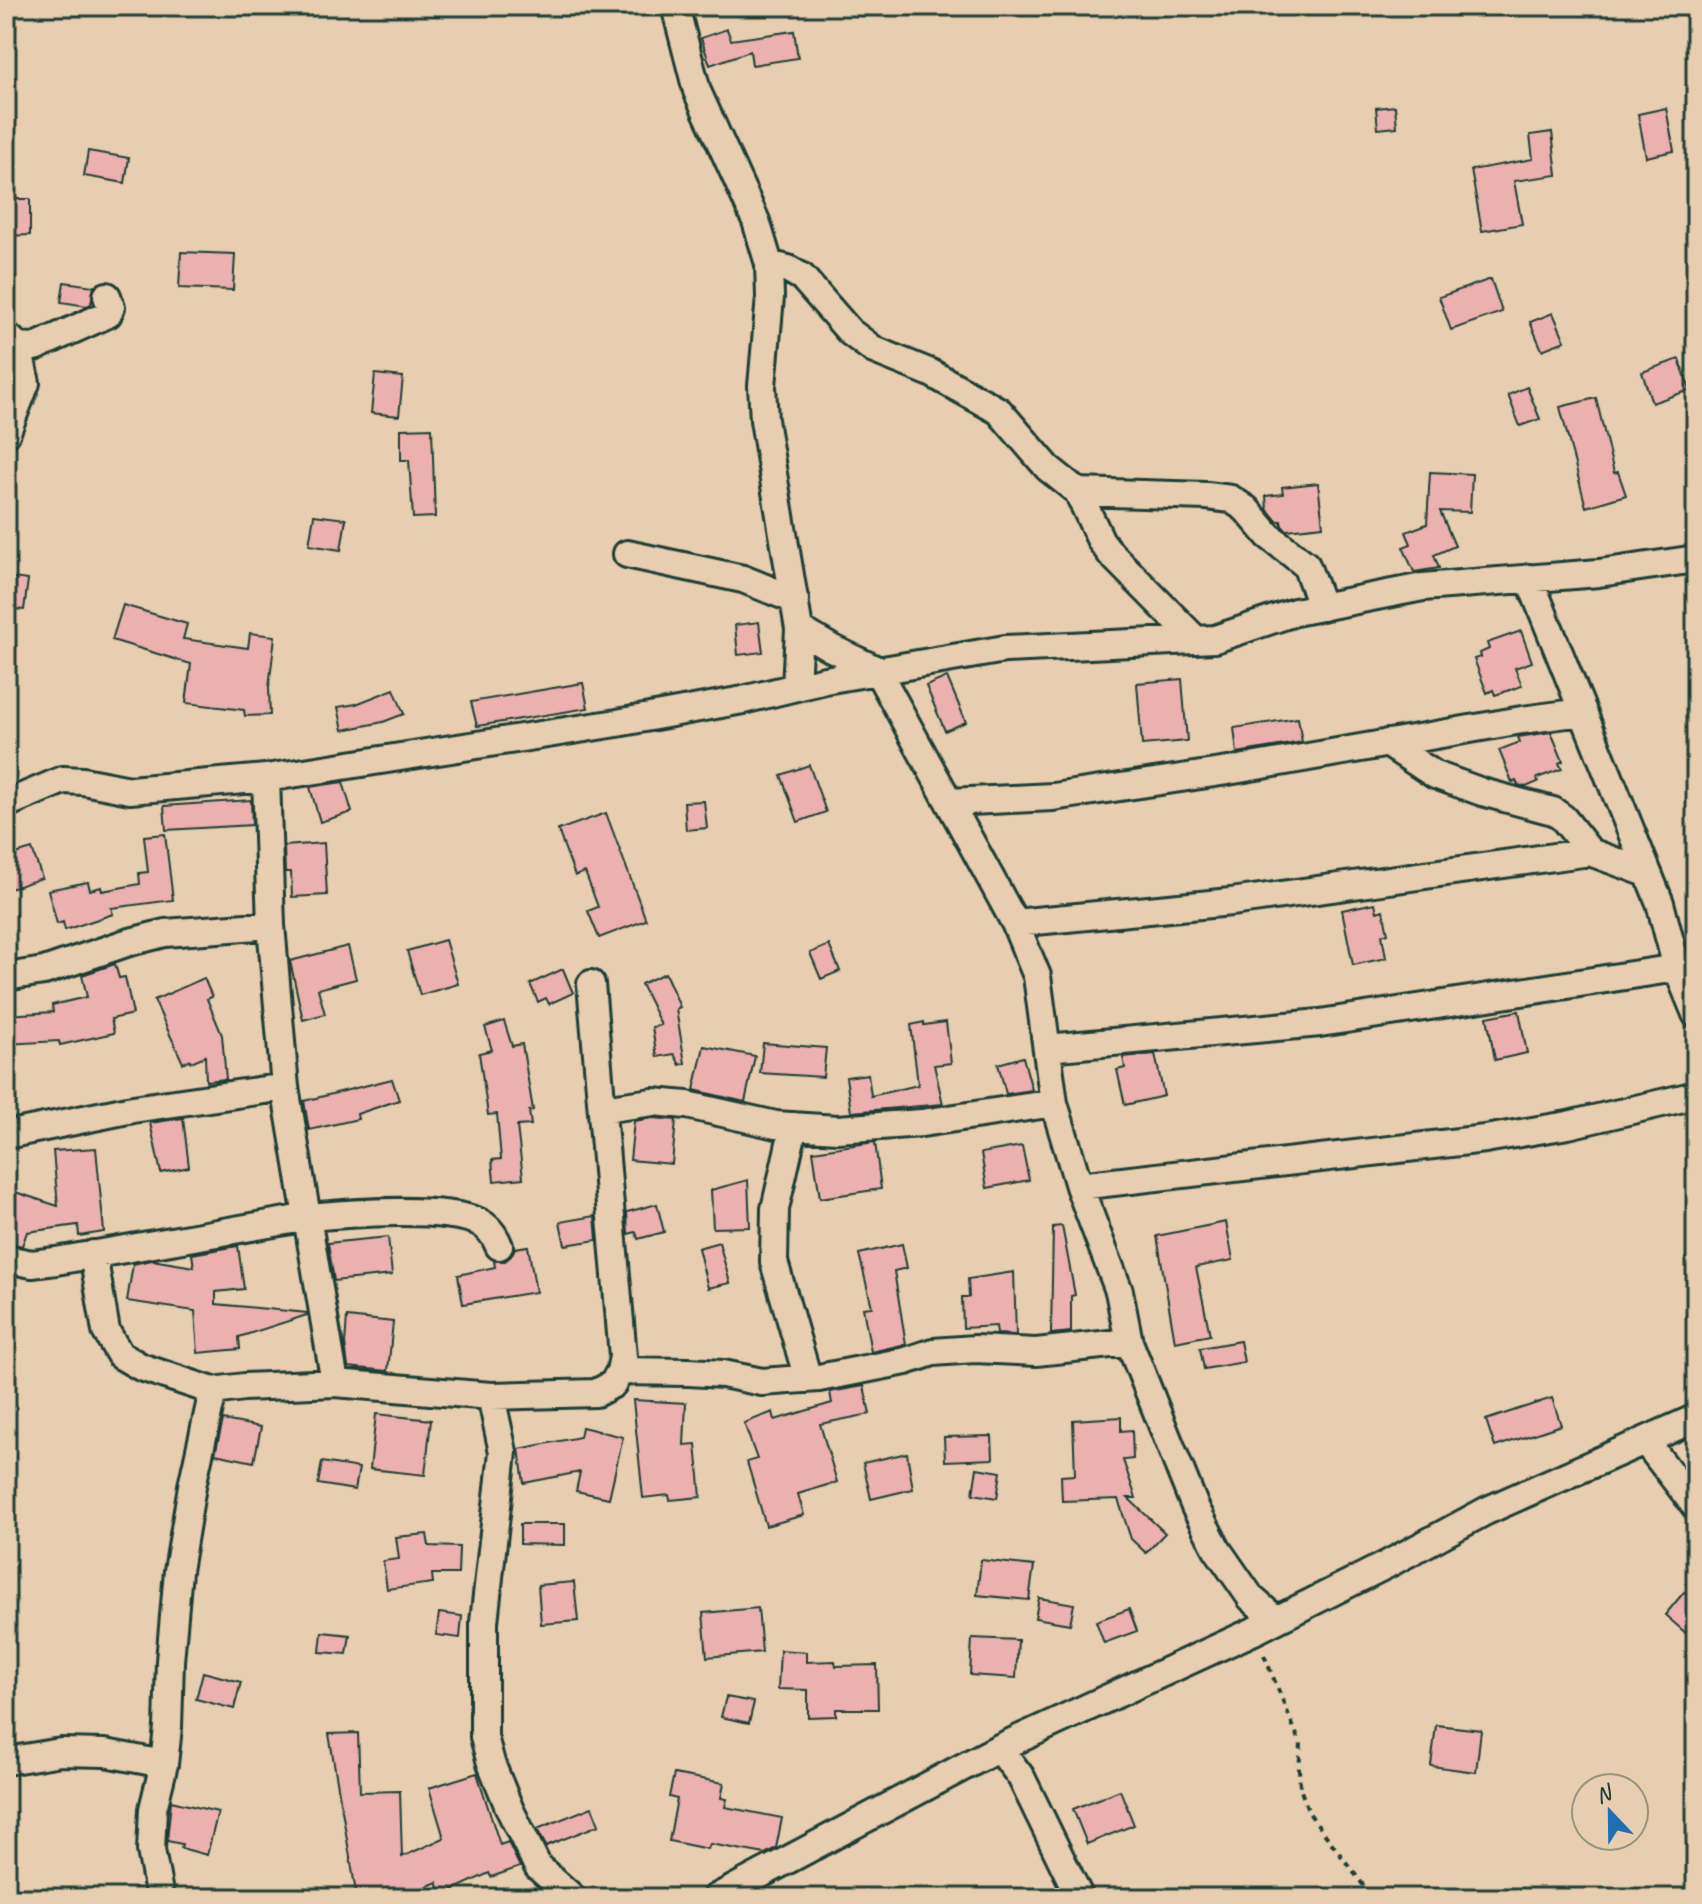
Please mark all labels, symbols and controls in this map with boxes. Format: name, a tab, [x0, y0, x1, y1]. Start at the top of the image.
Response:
north arrow	[1570, 1772, 1650, 1852]
text: N	[1591, 1778, 1618, 1810]

